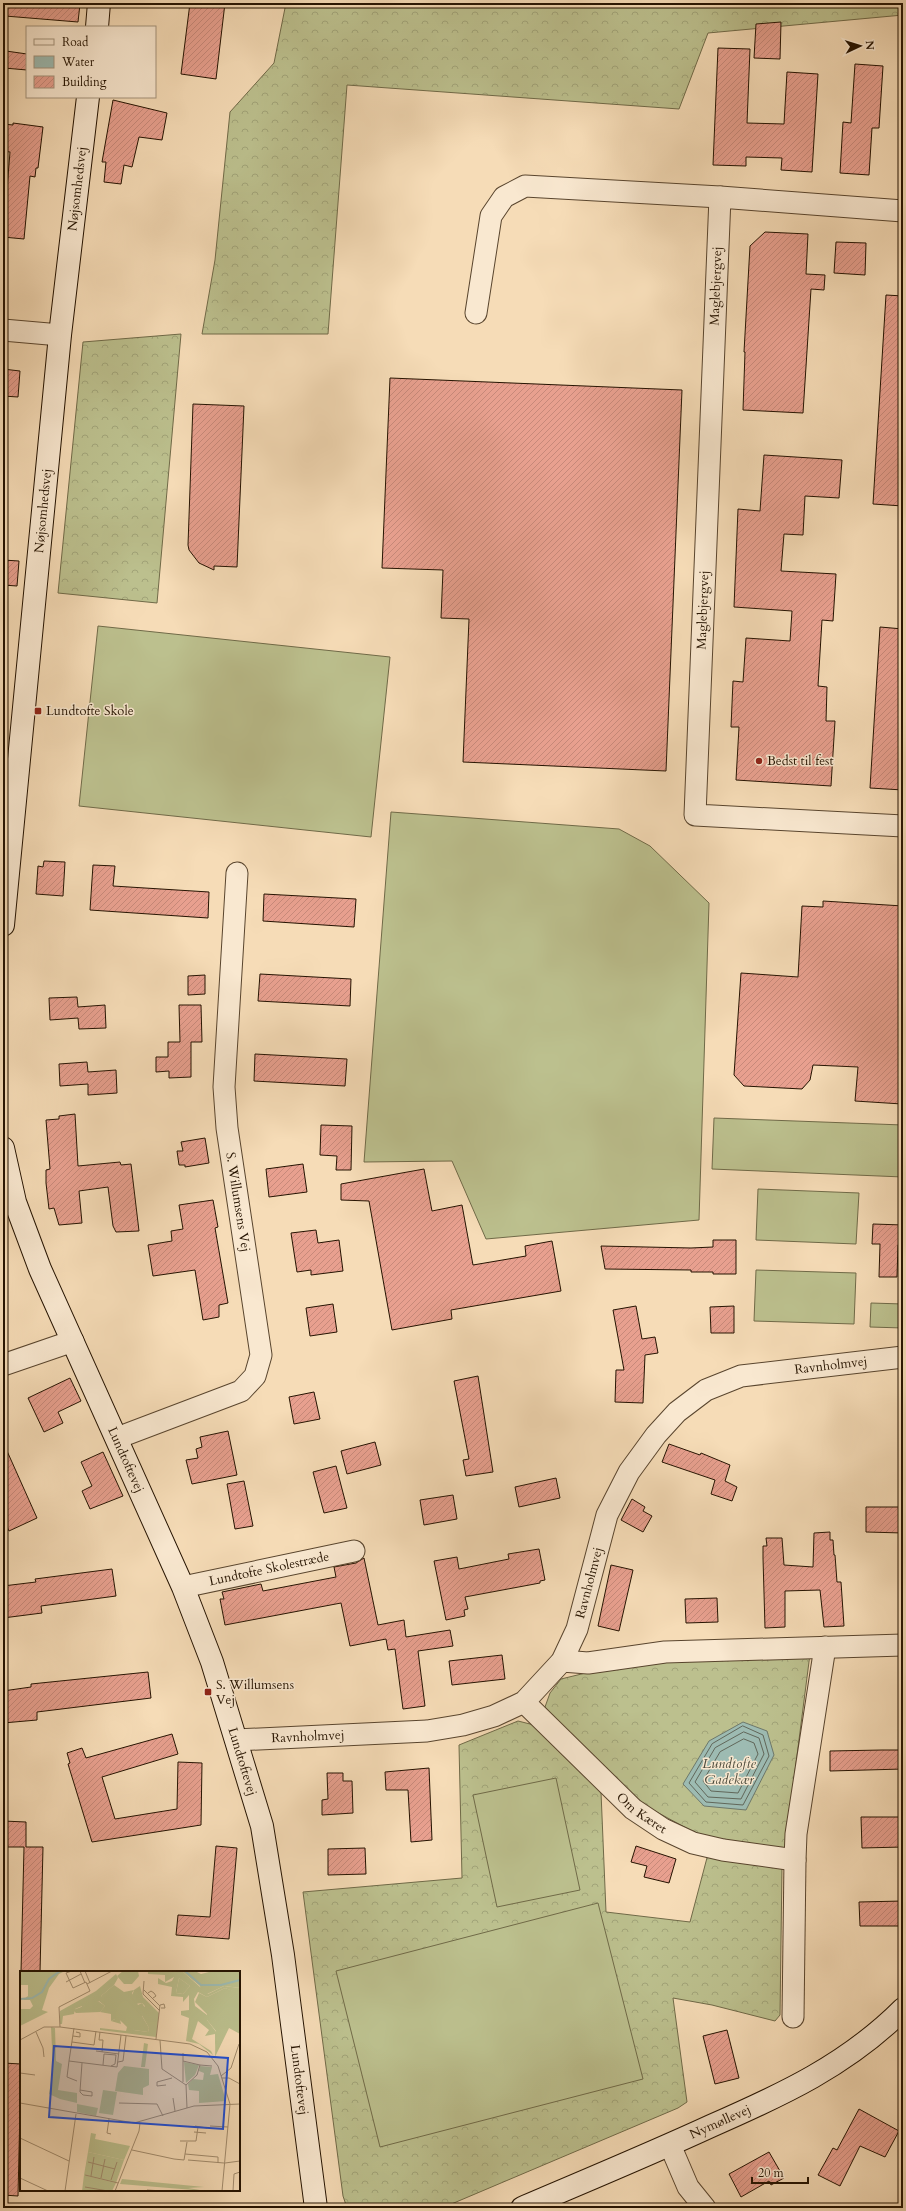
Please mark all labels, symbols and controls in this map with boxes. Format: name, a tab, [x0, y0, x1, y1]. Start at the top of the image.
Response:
legend	[26, 26, 156, 98]
north arrow	[840, 26, 880, 66]
text: Road	[62, 34, 89, 50]
text: N	[862, 40, 877, 51]
text: Water	[61, 54, 95, 70]
text: Building	[62, 74, 107, 90]
street label: Nøjsomhedsvej	[63, 146, 91, 232]
street label: Maglebjergvej	[706, 246, 726, 326]
street label: Nøjsomhedsvej	[30, 468, 56, 554]
street label: Maglebjergvej	[693, 570, 713, 650]
place label: Lundtofte Skole	[46, 702, 134, 720]
marker: Lundtofte Skole	[33, 706, 43, 716]
place label: Bedst til fest	[767, 752, 834, 770]
marker: Bedst til fest	[754, 756, 764, 766]
street label: S. Willumsens Vej	[221, 1151, 255, 1253]
street label: Ravnholmvej	[793, 1352, 868, 1379]
street label: Lundtoftevej	[103, 1424, 148, 1496]
street label: Ravnholmvej	[571, 1545, 607, 1621]
street label: Lundtofte Skolestræde	[207, 1547, 331, 1590]
place label: S. Willumsens Vej	[216, 1676, 294, 1709]
marker: S. Willumsens Vej	[203, 1687, 213, 1697]
street label: Lundtoftevej	[223, 1725, 261, 1798]
street label: Ravnholmvej	[271, 1726, 345, 1747]
water label: Lundtofte Gadekær	[702, 1754, 756, 1789]
street label: Om Kæret	[612, 1788, 669, 1838]
inset map	[20, 1971, 240, 2191]
street label: Lundtoftevej	[286, 2044, 313, 2116]
street label: Nymøllevej	[687, 2100, 754, 2144]
scale bar	[752, 2159, 808, 2185]
text: 20 m	[758, 2165, 785, 2181]

